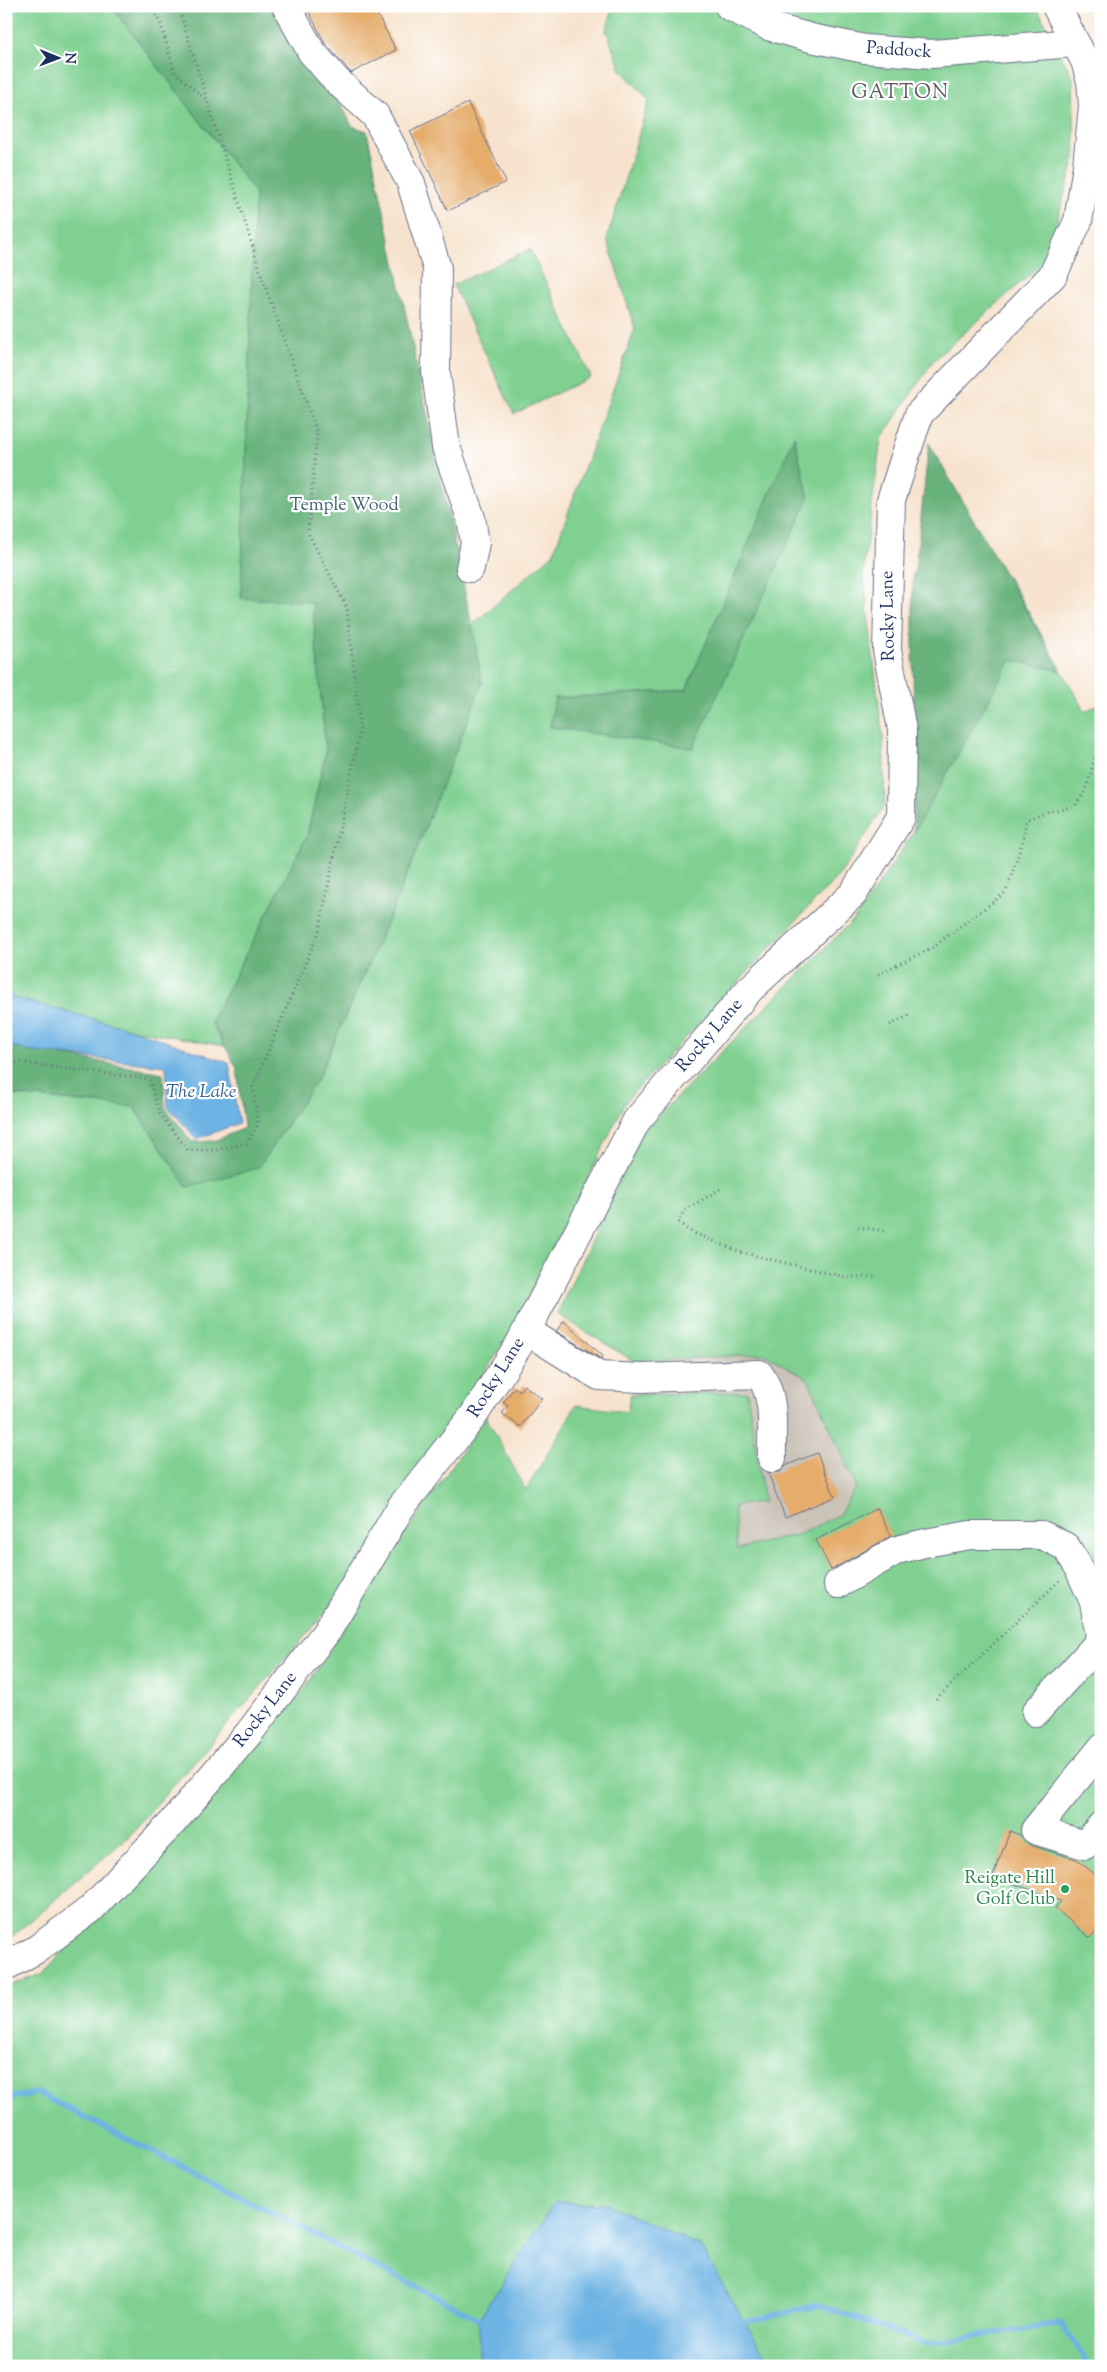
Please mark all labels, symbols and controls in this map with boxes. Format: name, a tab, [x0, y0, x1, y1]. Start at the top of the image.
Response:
north arrow	[32, 32, 82, 82]
street label: Paddock	[865, 36, 933, 66]
text: N	[59, 52, 79, 64]
district label: GATTON	[851, 79, 949, 108]
park label: Temple Wood	[289, 493, 399, 519]
street label: Rocky Lane	[875, 570, 903, 662]
street label: Rocky Lane	[670, 993, 750, 1079]
water label: The Lake	[166, 1079, 237, 1106]
street label: Rocky Lane	[462, 1333, 532, 1423]
street label: Rocky Lane	[228, 1666, 304, 1754]
place label: Reigate Hill Golf Club	[965, 1866, 1055, 1913]
marker: Reigate Hill Golf Club	[1059, 1883, 1071, 1895]

